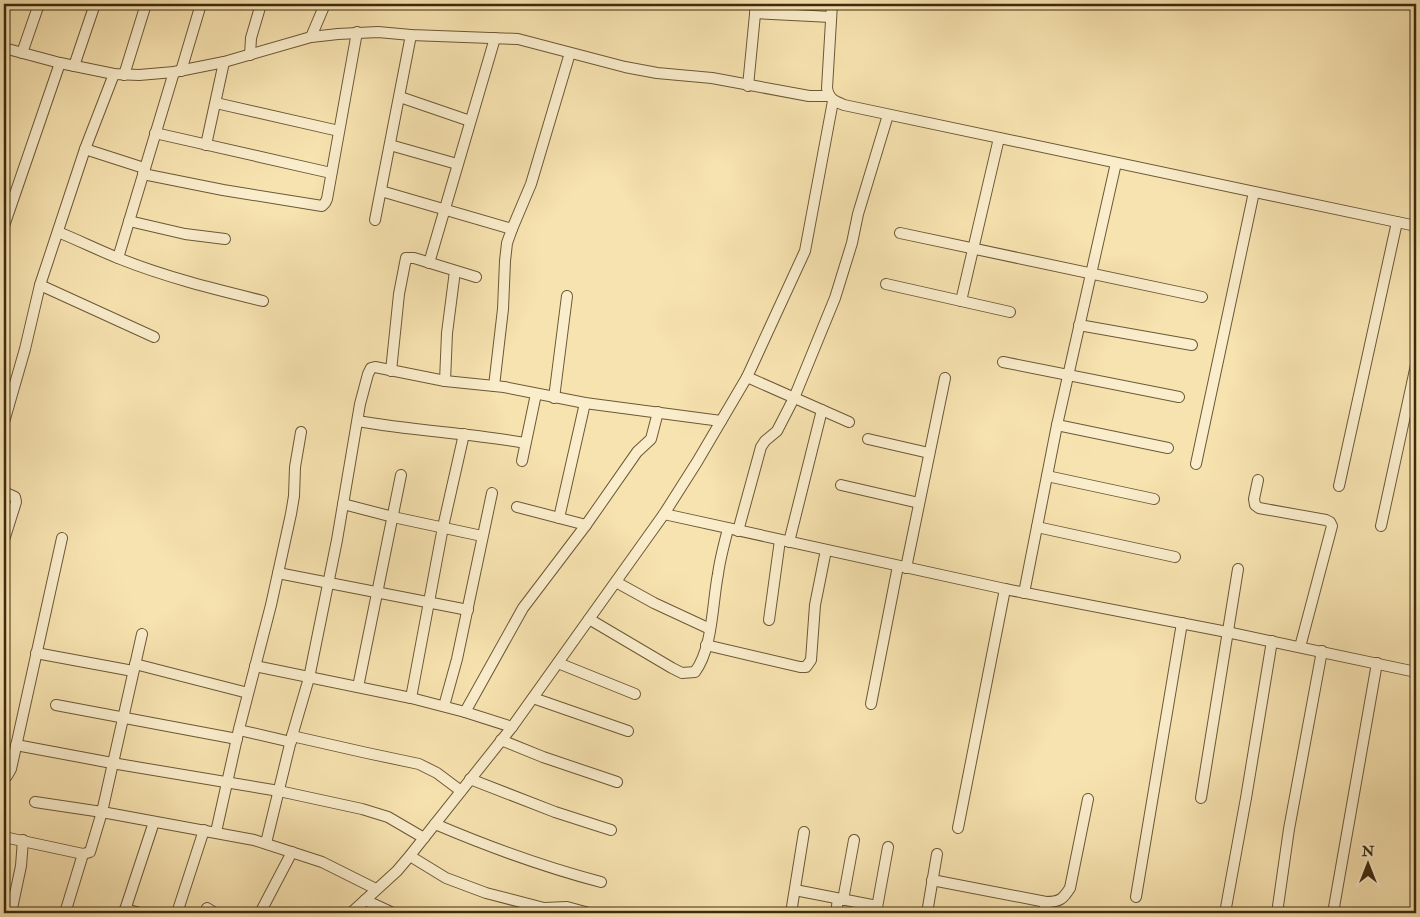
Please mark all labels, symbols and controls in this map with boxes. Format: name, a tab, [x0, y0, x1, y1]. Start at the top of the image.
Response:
north arrow	[1342, 840, 1392, 890]
text: N	[1361, 843, 1375, 860]

